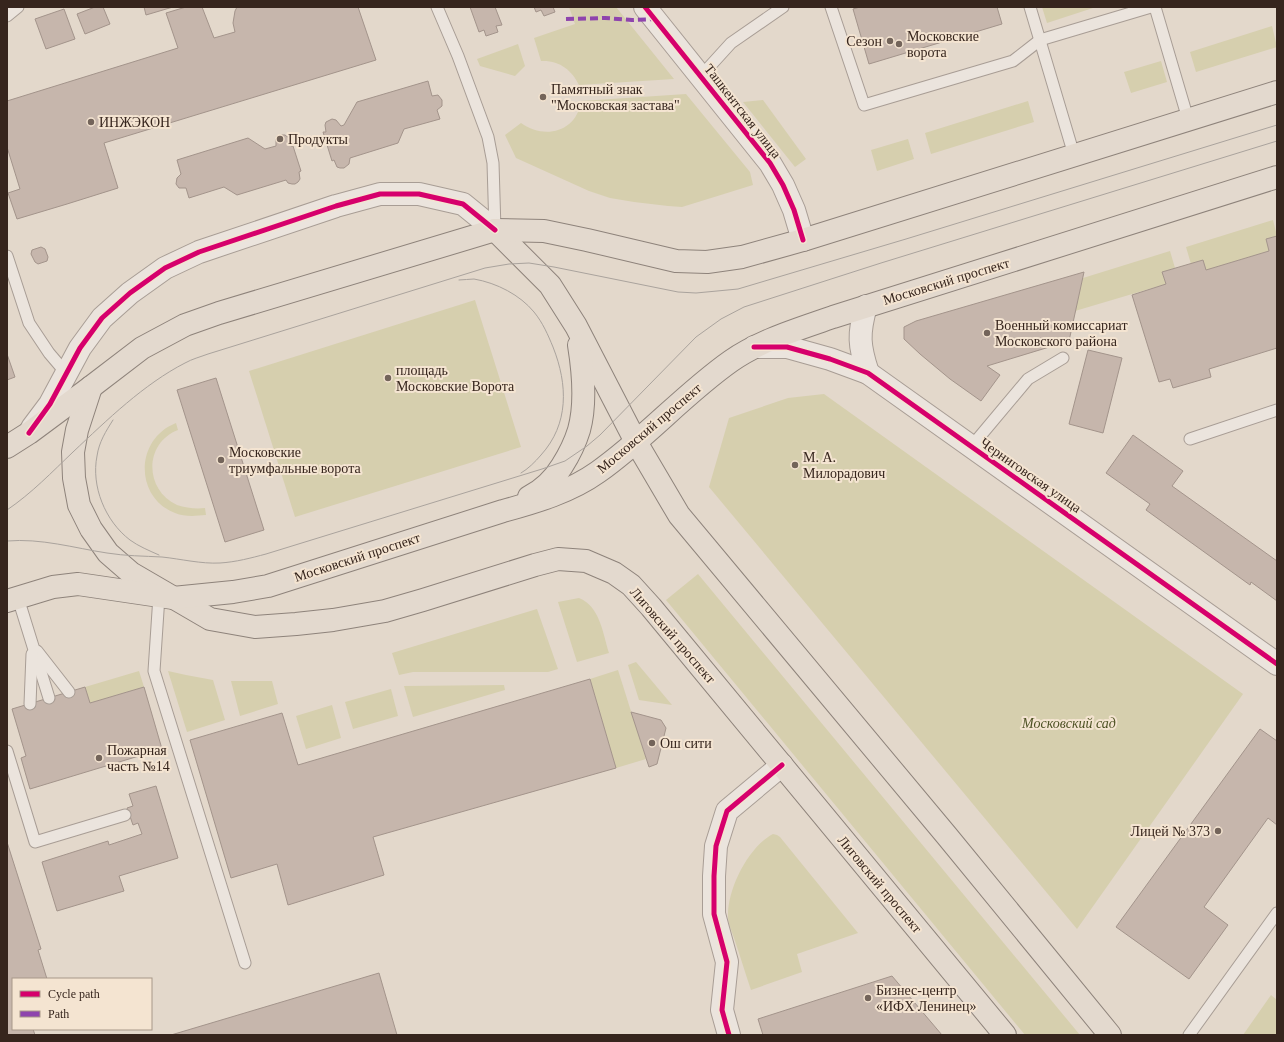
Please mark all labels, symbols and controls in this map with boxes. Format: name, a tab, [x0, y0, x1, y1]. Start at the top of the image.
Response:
place label: Московские ворота	[907, 29, 979, 60]
place label: Сезон	[846, 34, 882, 49]
marker: Сезон	[885, 36, 895, 46]
marker: Московские ворота	[894, 39, 904, 49]
street label: Ташкентская улица	[701, 61, 784, 162]
place label: Памятный знак "Московская застава"	[551, 82, 680, 113]
marker: Памятный знак "Московская застава"	[538, 92, 548, 102]
place label: ИНЖЭКОН	[99, 115, 170, 130]
marker: ИНЖЭКОН	[86, 117, 96, 127]
place label: Продукты	[288, 132, 349, 147]
marker: Продукты	[275, 134, 285, 144]
street label: Московский проспект	[881, 255, 1011, 308]
place label: Военный комиссариат Московского района	[995, 318, 1128, 349]
marker: Военный комиссариат Московского района	[982, 328, 992, 338]
place label: площадь Московские Ворота	[396, 363, 515, 394]
marker: площадь Московские Ворота	[383, 373, 393, 383]
street label: Московский проспект	[594, 380, 704, 476]
street label: Черниговская улица	[977, 435, 1085, 516]
place label: Московские триумфальные ворота	[229, 445, 361, 476]
place label: М. А. Милорадович	[803, 450, 885, 481]
marker: Московские триумфальные ворота	[216, 455, 226, 465]
marker: М. А. Милорадович	[790, 460, 800, 470]
street label: Московский проспект	[292, 530, 422, 585]
street label: Лиговский проспект	[627, 584, 718, 686]
park label: Московский сад	[1021, 716, 1116, 731]
place label: Ош сити	[660, 736, 712, 751]
marker: Ош сити	[647, 738, 657, 748]
place label: Пожарная часть №14	[107, 743, 170, 774]
marker: Пожарная часть №14	[94, 753, 104, 763]
place label: Лицей № 373	[1130, 824, 1210, 839]
marker: Лицей № 373	[1213, 826, 1223, 836]
street label: Лиговский проспект	[835, 833, 925, 936]
legend	[12, 978, 152, 1030]
place label: Бизнес-центр «ИФХ Ленинец»	[876, 983, 977, 1014]
text: Cycle path	[48, 987, 100, 1001]
marker: Бизнес-центр «ИФХ Ленинец»	[863, 993, 873, 1003]
text: Path	[48, 1007, 69, 1021]

